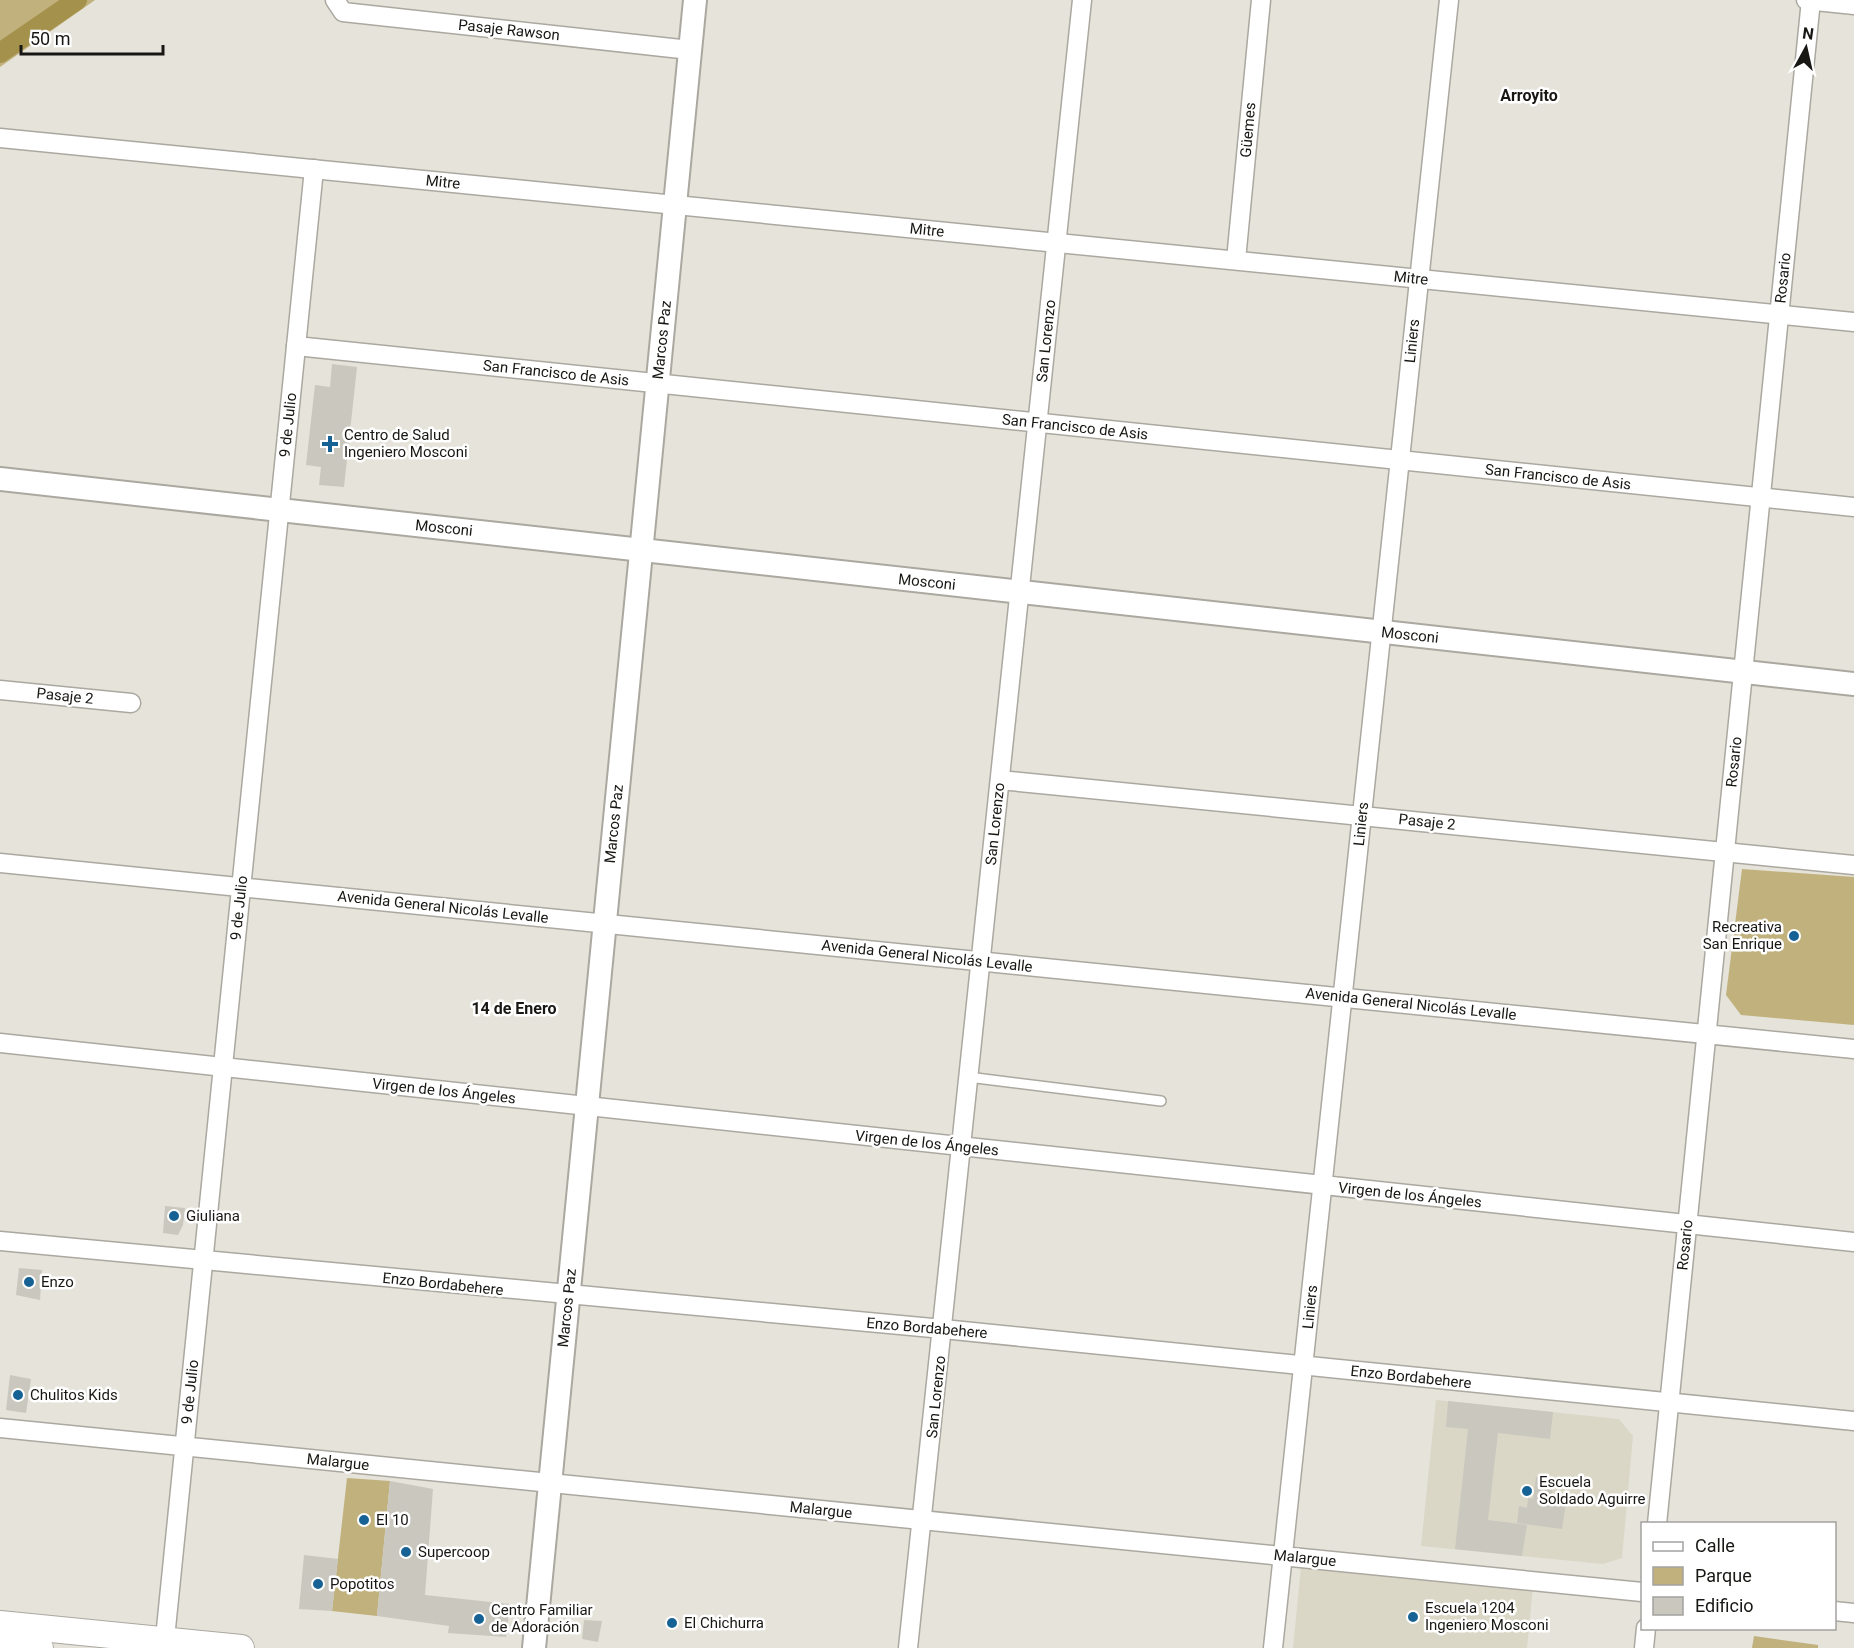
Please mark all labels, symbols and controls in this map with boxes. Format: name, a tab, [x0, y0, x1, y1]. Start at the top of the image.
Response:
street label: Pasaje Rawson	[457, 16, 561, 44]
scale bar	[21, 18, 164, 56]
north arrow	[1776, 18, 1836, 78]
text: N	[1801, 23, 1815, 44]
text: 50 m	[30, 28, 70, 49]
district label: Arroyito	[1500, 86, 1558, 105]
street label: Güemes	[1237, 102, 1259, 158]
street label: Mitre	[425, 171, 461, 193]
street label: Mitre	[909, 219, 945, 241]
street label: Rosario	[1771, 252, 1795, 304]
street label: Mitre	[1393, 267, 1429, 289]
street label: San Lorenzo	[1033, 299, 1059, 383]
street label: Marcos Paz	[649, 300, 675, 380]
street label: Liniers	[1401, 318, 1423, 364]
street label: San Francisco de Asis	[482, 356, 630, 390]
street label: 9 de Julio	[276, 392, 300, 458]
street label: San Francisco de Asis	[1001, 410, 1149, 444]
place label: Centro de Salud Ingeniero Mosconi	[344, 426, 468, 461]
marker: Centro de Salud Ingeniero Mosconi	[321, 435, 339, 453]
street label: San Francisco de Asis	[1484, 460, 1632, 494]
street label: Mosconi	[414, 516, 474, 540]
street label: Mosconi	[897, 570, 957, 594]
street label: Mosconi	[1380, 623, 1440, 647]
street label: Pasaje 2	[36, 684, 94, 708]
street label: Rosario	[1722, 736, 1746, 788]
street label: San Lorenzo	[982, 782, 1008, 866]
street label: Marcos Paz	[601, 784, 627, 864]
street label: Liniers	[1350, 801, 1372, 847]
street label: Pasaje 2	[1398, 810, 1456, 834]
street label: 9 de Julio	[227, 875, 251, 941]
street label: Avenida General Nicolás Levalle	[337, 887, 549, 927]
place label: Recreativa San Enrique	[1703, 918, 1782, 953]
marker: Recreativa San Enrique	[1787, 929, 1801, 943]
street label: Avenida General Nicolás Levalle	[821, 936, 1033, 976]
street label: Avenida General Nicolás Levalle	[1305, 984, 1517, 1024]
district label: 14 de Enero	[471, 999, 557, 1018]
street label: Virgen de los Ángeles	[371, 1075, 517, 1107]
street label: Virgen de los Ángeles	[854, 1127, 1000, 1159]
street label: Virgen de los Ángeles	[1337, 1179, 1483, 1211]
place label: Giuliana	[186, 1207, 240, 1225]
marker: Giuliana	[167, 1209, 181, 1223]
street label: Rosario	[1673, 1219, 1697, 1271]
street label: Marcos Paz	[554, 1268, 580, 1348]
street label: Enzo Bordabehere	[382, 1269, 504, 1299]
place label: Enzo	[41, 1273, 74, 1291]
marker: Enzo	[22, 1275, 36, 1289]
street label: Liniers	[1299, 1284, 1321, 1330]
street label: Enzo Bordabehere	[866, 1314, 988, 1342]
street label: San Lorenzo	[923, 1355, 949, 1439]
street label: 9 de Julio	[178, 1359, 202, 1425]
street label: Enzo Bordabehere	[1350, 1362, 1472, 1392]
place label: Chulitos Kids	[30, 1386, 118, 1404]
marker: Chulitos Kids	[11, 1388, 25, 1402]
street label: Malargue	[306, 1450, 370, 1474]
place label: Escuela Soldado Aguirre	[1539, 1473, 1646, 1508]
marker: Escuela Soldado Aguirre	[1520, 1484, 1534, 1498]
street label: Malargue	[789, 1498, 853, 1522]
place label: El 10	[376, 1511, 409, 1529]
marker: El 10	[357, 1513, 371, 1527]
legend	[1641, 1522, 1836, 1630]
text: Calle	[1695, 1535, 1735, 1556]
place label: Supercoop	[418, 1543, 490, 1561]
marker: Supercoop	[399, 1545, 413, 1559]
street label: Malargue	[1273, 1546, 1337, 1570]
text: Parque	[1695, 1565, 1752, 1586]
place label: Popotitos	[330, 1575, 395, 1593]
marker: Popotitos	[311, 1577, 325, 1591]
text: Edificio	[1695, 1595, 1754, 1616]
place label: Escuela 1204 Ingeniero Mosconi	[1425, 1599, 1549, 1634]
place label: Centro Familiar de Adoración	[491, 1601, 593, 1636]
marker: Escuela 1204 Ingeniero Mosconi	[1406, 1610, 1420, 1624]
marker: Centro Familiar de Adoración	[472, 1612, 486, 1626]
place label: El Chichurra	[684, 1614, 764, 1632]
marker: El Chichurra	[665, 1616, 679, 1630]

